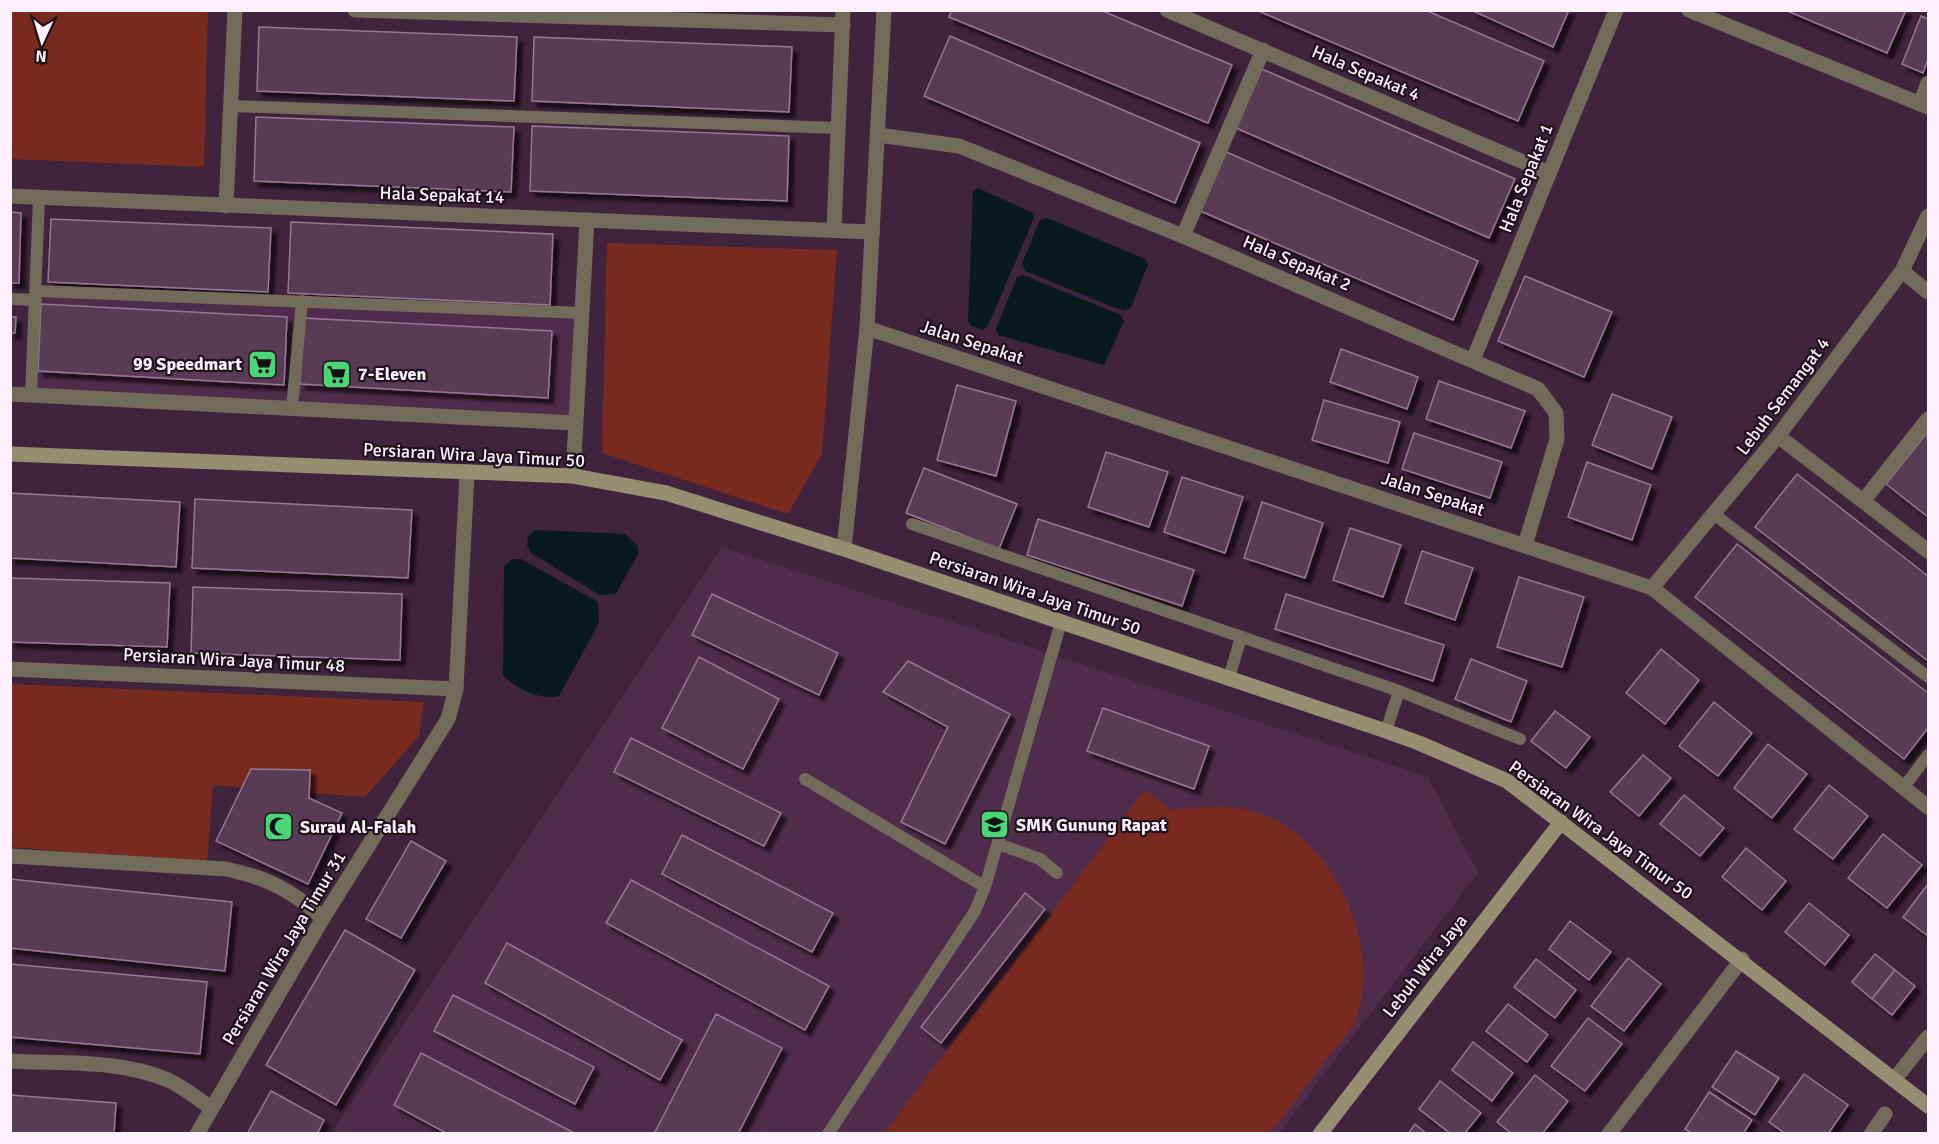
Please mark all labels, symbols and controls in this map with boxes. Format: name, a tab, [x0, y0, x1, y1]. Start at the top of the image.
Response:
north arrow	[12, 12, 72, 72]
street label: Hala Sepakat 4	[1309, 40, 1424, 106]
text: N	[35, 46, 47, 66]
street label: Hala Sepakat 1	[1494, 120, 1558, 236]
street label: Hala Sepakat 14	[379, 182, 505, 208]
street label: Hala Sepakat 2	[1240, 230, 1354, 296]
street label: Jalan Sepakat	[918, 315, 1026, 369]
street label: Lebuh Semangat 4	[1732, 333, 1835, 459]
supermarket icon: 99 Speedmart	[247, 348, 279, 380]
place label: 99 Speedmart	[133, 353, 242, 375]
supermarket icon: 7-Eleven	[321, 358, 353, 390]
place label: 7-Eleven	[358, 363, 426, 385]
street label: Persiaran Wira Jaya Timur 50	[362, 438, 586, 472]
street label: Jalan Sepakat	[1379, 467, 1487, 521]
street label: Persiaran Wira Jaya Timur 50	[926, 546, 1144, 640]
street label: Persiaran Wira Jaya Timur 48	[122, 643, 346, 677]
street label: Persiaran Wira Jaya Timur 50	[1505, 756, 1697, 904]
school or university icon: SMK Gunung Rapat	[979, 809, 1011, 841]
mosque icon: Surau Al-Falah	[263, 811, 295, 843]
place label: SMK Gunung Rapat	[1016, 814, 1167, 836]
place label: Surau Al-Falah	[300, 816, 417, 838]
street label: Persiaran Wira Jaya Timur 31	[217, 847, 351, 1049]
street label: Lebuh Wira Jaya	[1378, 910, 1472, 1022]

